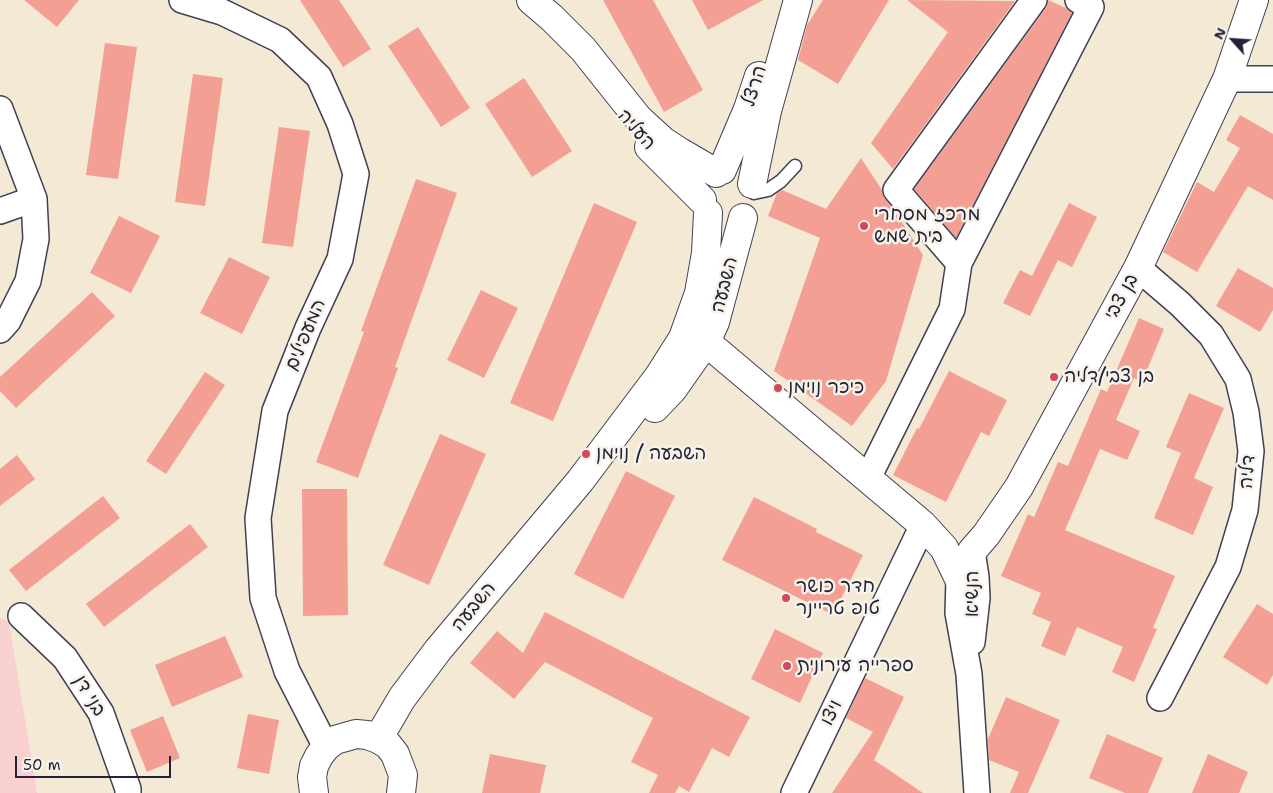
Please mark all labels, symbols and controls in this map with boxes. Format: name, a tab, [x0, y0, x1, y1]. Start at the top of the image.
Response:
north arrow	[1208, 15, 1258, 65]
text: N	[1209, 24, 1230, 42]
street label: הרצל	[738, 63, 772, 109]
street label: העליה	[612, 105, 660, 155]
place label: מרכז מסחרי בית שמש	[874, 204, 981, 248]
marker: מרכז מסחרי בית שמש	[858, 220, 870, 232]
street label: השבעה	[707, 254, 743, 316]
street label: בן צבי	[1100, 270, 1144, 324]
street label: המעפילים	[281, 296, 331, 374]
place label: בן צבי/דליה	[1064, 366, 1154, 388]
marker: בן צבי/דליה	[1048, 371, 1060, 383]
place label: כיכר נוימן	[788, 377, 864, 399]
marker: כיכר נוימן	[772, 382, 784, 394]
place label: השבעה / נוימן	[596, 443, 706, 465]
marker: השבעה / נוימן	[580, 448, 592, 460]
street label: דליה	[1235, 454, 1261, 490]
street label: הנשיא	[962, 571, 984, 617]
place label: חדר כושר טופ טריינר	[796, 576, 880, 620]
street label: השבעה	[447, 578, 501, 636]
marker: חדר כושר טופ טריינר	[780, 592, 792, 604]
place label: ספרייה עירונית	[797, 655, 914, 677]
marker: ספרייה עירונית	[781, 660, 793, 672]
street label: בני דן	[68, 671, 110, 721]
street label: ויצו	[816, 696, 848, 730]
scale bar	[18, 746, 174, 778]
text: 50 m	[23, 755, 61, 775]

